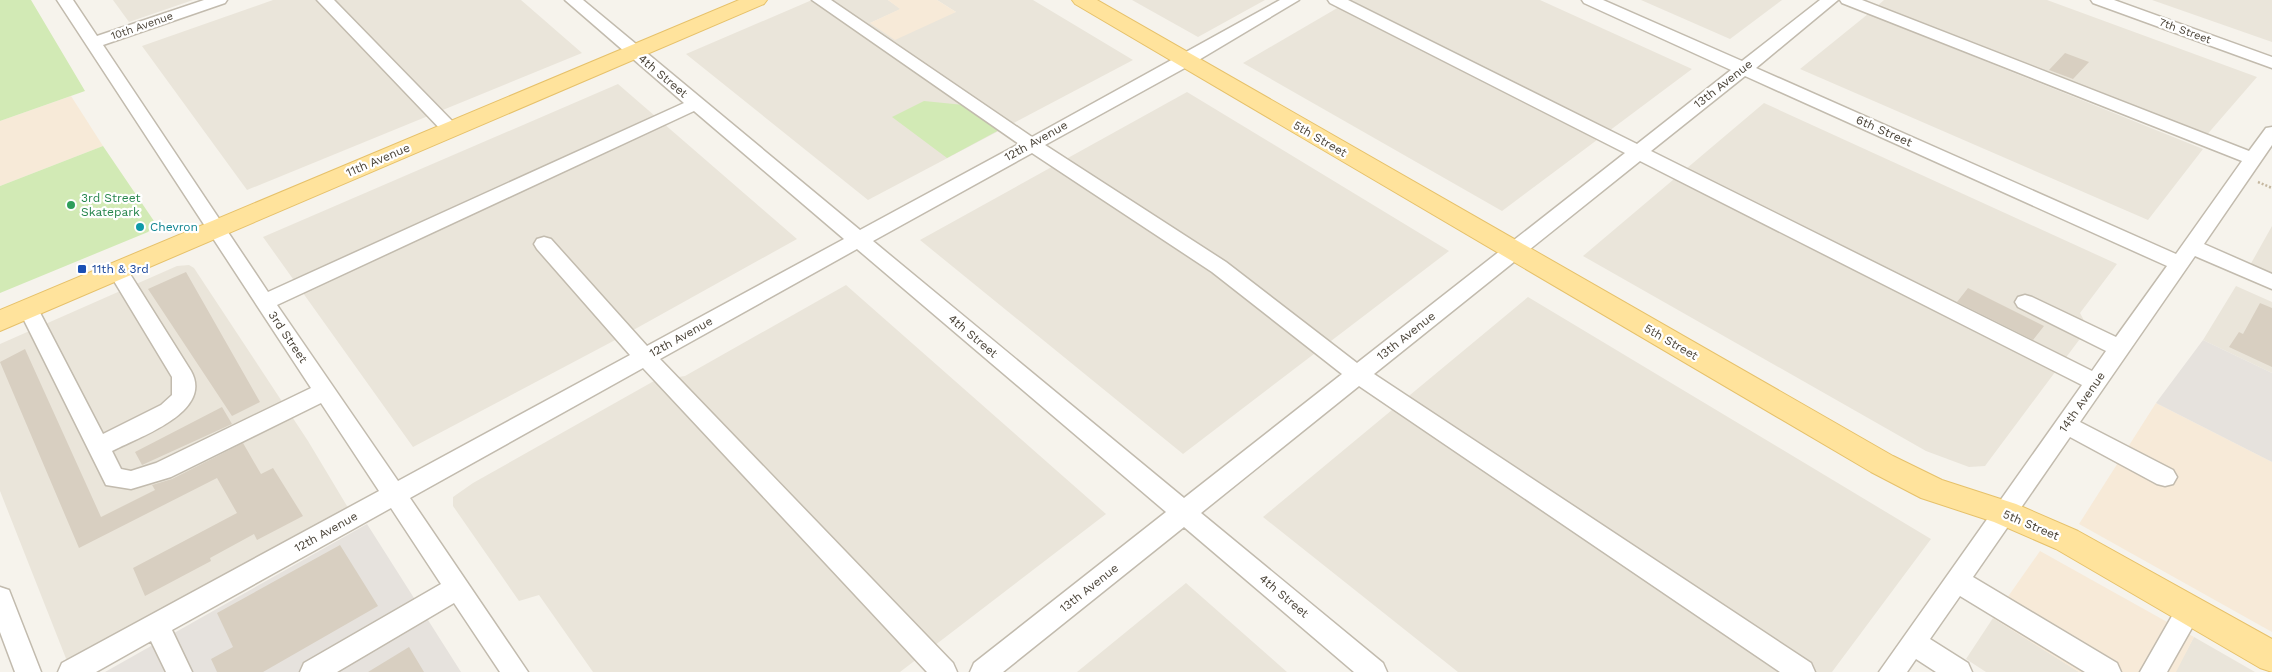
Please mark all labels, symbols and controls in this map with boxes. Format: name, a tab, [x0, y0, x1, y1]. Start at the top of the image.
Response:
street label: 10th Avenue	[109, 9, 175, 43]
street label: 7th Street	[2157, 16, 2213, 47]
street label: 4th Street	[636, 51, 690, 101]
street label: 13th Avenue	[1691, 57, 1755, 111]
street label: 6th Street	[1854, 112, 1914, 150]
street label: 12th Avenue	[1002, 118, 1070, 164]
street label: 5th Street	[1291, 118, 1349, 160]
street label: 11th Avenue	[344, 140, 412, 180]
place label: 3rd Street Skatepark	[81, 191, 140, 219]
marker: 3rd Street Skatepark	[65, 199, 77, 211]
place label: Chevron	[150, 220, 198, 234]
marker: Chevron	[134, 221, 146, 233]
place label: 11th & 3rd	[92, 262, 149, 276]
marker: 11th & 3rd	[76, 263, 88, 275]
street label: 3rd Street	[266, 308, 310, 366]
street label: 13th Avenue	[1374, 309, 1438, 363]
street label: 4th Street	[946, 311, 1000, 361]
street label: 12th Avenue	[647, 314, 715, 360]
street label: 5th Street	[1642, 321, 1700, 363]
street label: 14th Avenue	[2056, 369, 2108, 435]
street label: 5th Street	[2001, 507, 2061, 543]
street label: 12th Avenue	[292, 509, 360, 555]
street label: 13th Avenue	[1057, 561, 1121, 615]
street label: 4th Street	[1257, 571, 1311, 621]

